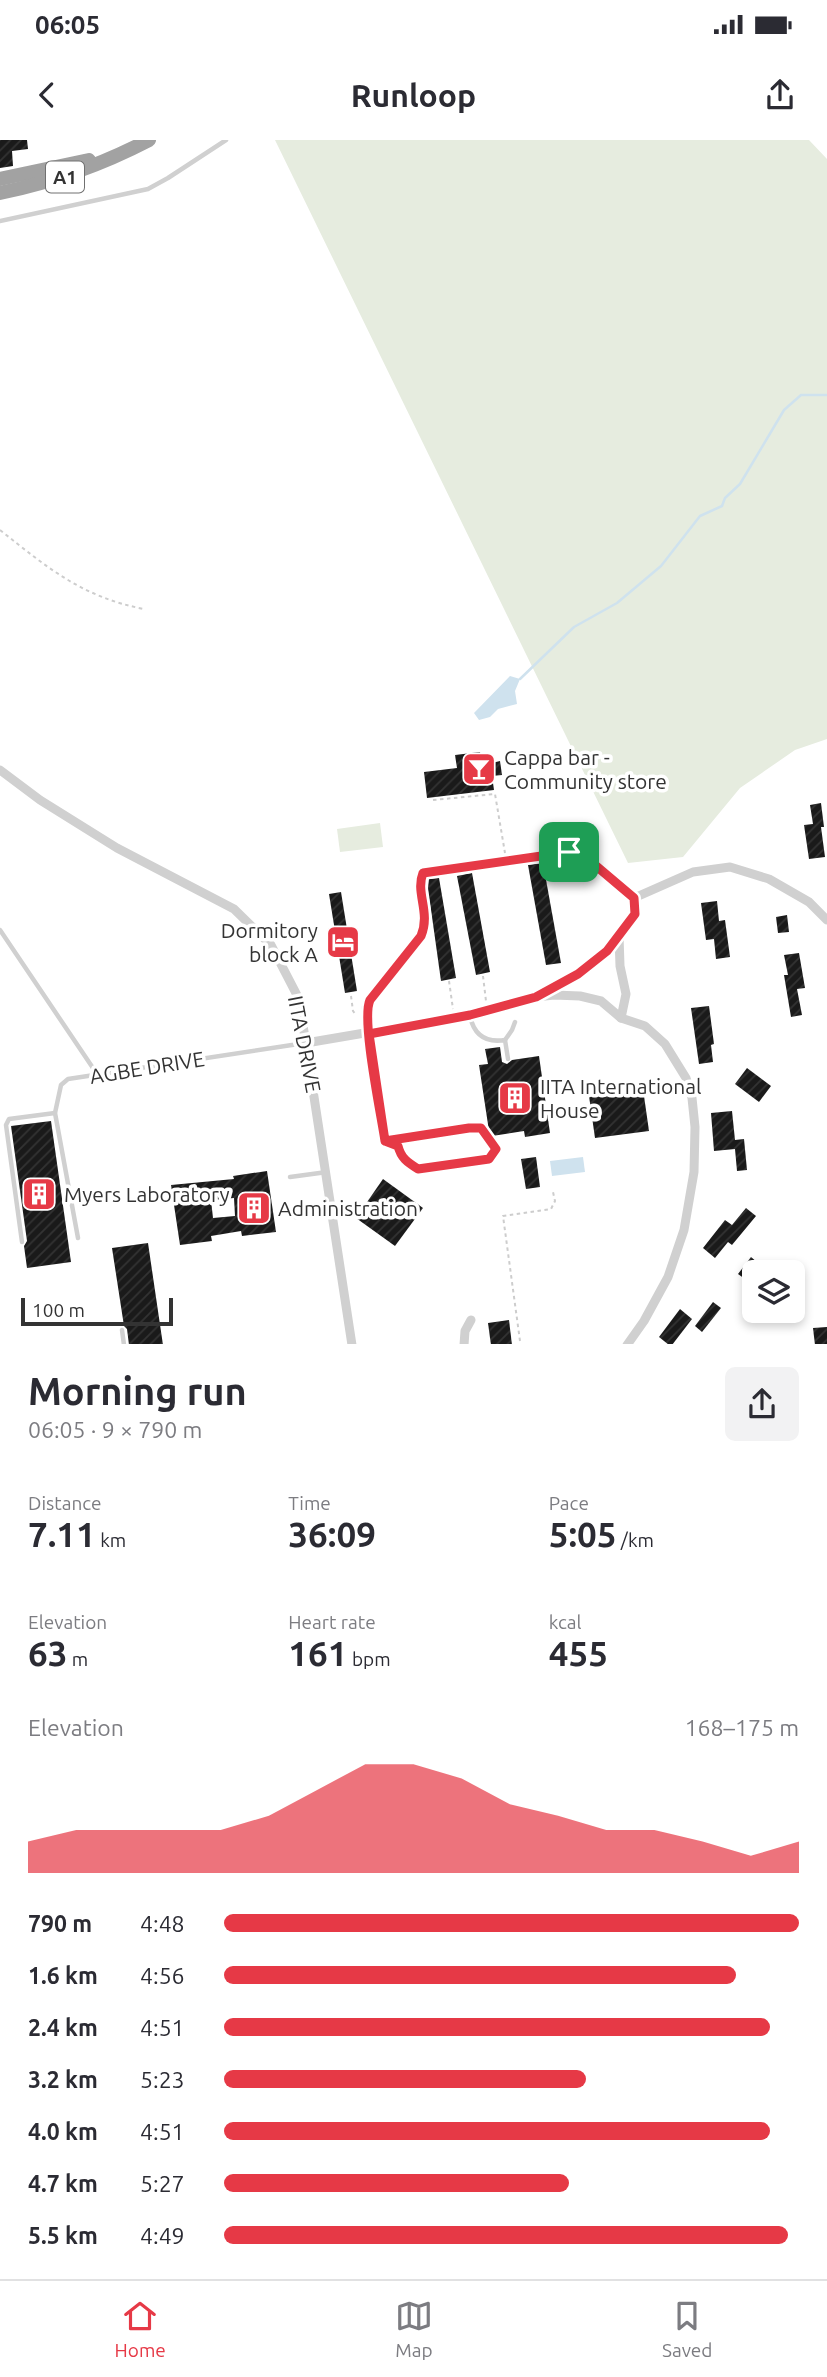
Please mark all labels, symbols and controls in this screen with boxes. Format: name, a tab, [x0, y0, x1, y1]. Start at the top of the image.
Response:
text: 06:05	[35, 10, 100, 39]
icon: back	[28, 76, 66, 114]
icon: share	[761, 76, 799, 114]
text: Runloop	[351, 77, 476, 113]
road number: A1	[46, 162, 84, 192]
place label: Cappa bar - Community store	[504, 745, 667, 793]
bar icon: Cappa bar - Community store	[460, 750, 498, 788]
pin	[539, 822, 599, 882]
icon: arrive	[550, 833, 588, 871]
place label: Dormitory block A	[221, 918, 318, 966]
hotel icon: Dormitory block A	[324, 923, 362, 961]
street label: IITA DRIVE	[284, 994, 326, 1094]
street label: AGBE DRIVE	[88, 1046, 206, 1088]
place label: IITA International House	[540, 1074, 702, 1122]
building icon: IITA International House	[496, 1079, 534, 1117]
building icon: Myers Laboratory	[20, 1175, 58, 1213]
place label: Myers Laboratory	[64, 1182, 230, 1206]
building icon: Administration	[235, 1189, 273, 1227]
place label: Administration	[278, 1196, 418, 1220]
map controls	[742, 1260, 805, 1323]
button: layers	[742, 1260, 805, 1323]
scale bar	[21, 1296, 173, 1327]
text: 100 m	[32, 1299, 85, 1321]
button: share	[725, 1367, 799, 1441]
text: Morning run	[28, 1370, 247, 1412]
text: 06:05 · 9 × 790 m	[28, 1417, 202, 1442]
text: Distance	[28, 1492, 102, 1514]
text: Time	[288, 1492, 331, 1514]
text: Pace	[549, 1492, 589, 1514]
text: 7.11	[28, 1514, 96, 1554]
text: 36:09	[288, 1514, 376, 1554]
text: 5:05	[549, 1514, 617, 1554]
text: km	[96, 1529, 126, 1551]
text: /km	[617, 1529, 654, 1551]
text: Elevation	[28, 1611, 107, 1633]
text: Heart rate	[288, 1611, 376, 1633]
text: kcal	[549, 1611, 581, 1633]
text: 63	[28, 1633, 67, 1673]
text: 161	[288, 1633, 348, 1673]
text: 455	[549, 1633, 608, 1673]
text: m	[67, 1648, 88, 1670]
text: bpm	[348, 1648, 391, 1670]
text: Elevation	[28, 1715, 124, 1740]
text: 168–175 m	[685, 1715, 799, 1740]
text: 790 m	[28, 1911, 92, 1936]
text: 4:48	[140, 1911, 185, 1936]
text: 1.6 km	[28, 1963, 98, 1988]
text: 4:56	[140, 1963, 185, 1988]
text: 2.4 km	[28, 2015, 98, 2040]
text: 4:51	[140, 2015, 185, 2040]
text: 3.2 km	[28, 2067, 98, 2092]
text: 5:23	[140, 2067, 185, 2092]
text: 4.0 km	[28, 2119, 98, 2144]
text: 4:51	[140, 2119, 185, 2144]
text: 4.7 km	[28, 2171, 98, 2196]
text: 5:27	[140, 2171, 185, 2196]
text: 5.5 km	[28, 2223, 98, 2248]
text: 4:49	[140, 2223, 185, 2248]
tab: Home	[115, 2297, 166, 2361]
tab: Map	[395, 2297, 433, 2361]
tab: Saved	[662, 2297, 712, 2361]

